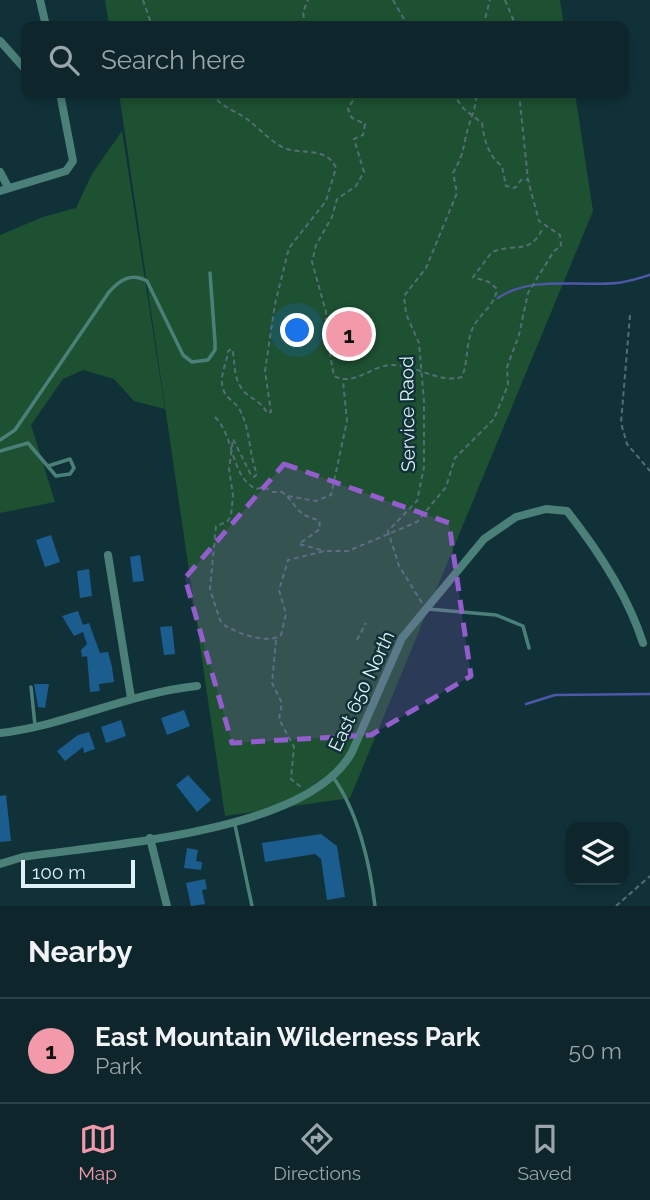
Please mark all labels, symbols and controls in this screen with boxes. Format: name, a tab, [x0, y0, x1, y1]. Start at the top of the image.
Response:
search box	[21, 21, 629, 98]
icon: search	[45, 41, 83, 79]
text: Search here	[101, 45, 245, 75]
pin: 1	[326, 308, 372, 360]
your location	[280, 313, 314, 347]
street label: Service Raod	[395, 356, 419, 472]
street label: East 650 North	[323, 627, 399, 755]
map controls	[566, 822, 629, 885]
button: layers	[566, 822, 629, 885]
scale bar	[21, 857, 135, 889]
text: 100 m	[32, 861, 86, 883]
text: Nearby	[28, 934, 132, 969]
text: East Mountain Wilderness Park	[95, 1022, 480, 1052]
text: 1	[45, 1037, 57, 1064]
text: 50 m	[568, 1037, 622, 1064]
text: Park	[95, 1052, 142, 1079]
tab: Map	[78, 1120, 117, 1184]
tab: Directions	[273, 1120, 361, 1184]
tab: Saved	[517, 1120, 572, 1184]

